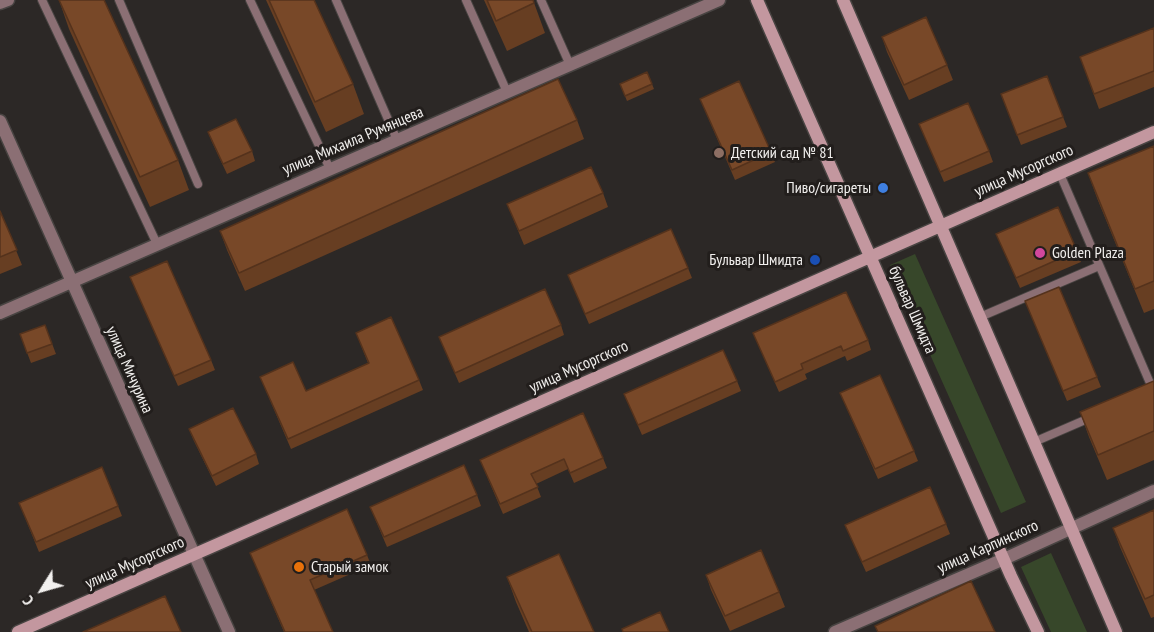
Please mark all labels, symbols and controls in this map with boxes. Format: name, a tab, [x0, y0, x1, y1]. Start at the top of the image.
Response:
street label: улица Михаила Румянцева	[280, 103, 426, 179]
street label: улица Мусоргского	[972, 141, 1076, 201]
place label: Детский сад № 81	[731, 143, 834, 163]
marker: Детский сад № 81	[712, 146, 726, 160]
place label: Пиво/сигареты	[786, 178, 871, 198]
marker: Пиво/сигареты	[876, 181, 890, 195]
place label: Golden Plaza	[1052, 243, 1124, 263]
marker: Golden Plaza	[1033, 246, 1047, 260]
place label: Бульвар Шмидта	[709, 250, 803, 270]
marker: Бульвар Шмидта	[808, 253, 822, 267]
street label: бульвар Шмидта	[884, 263, 940, 357]
street label: улица Мичурина	[101, 324, 157, 416]
street label: улица Мусоргского	[527, 337, 631, 397]
street label: улица Карпинского	[935, 516, 1041, 578]
street label: улица Мусоргского	[83, 533, 187, 593]
place label: Старый замок	[311, 557, 388, 577]
north arrow	[12, 560, 72, 620]
marker: Старый замок	[292, 560, 306, 574]
text: С	[17, 592, 38, 610]

